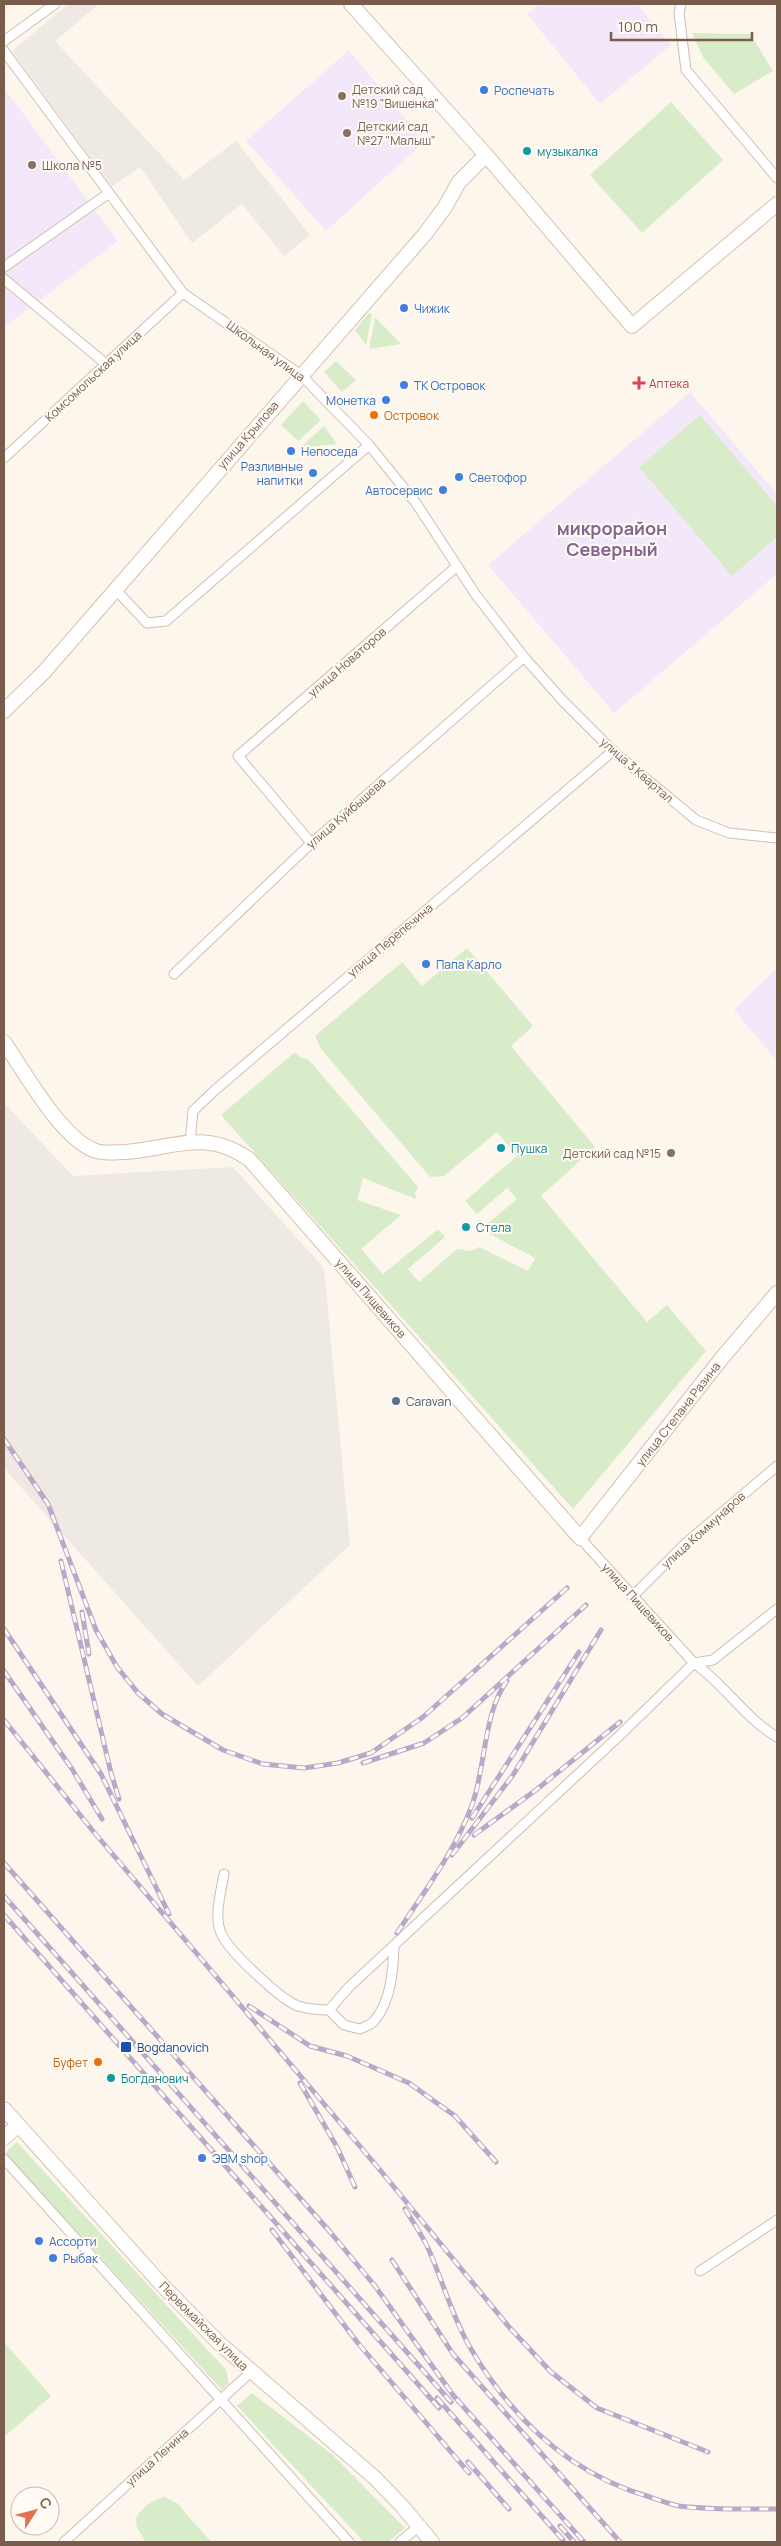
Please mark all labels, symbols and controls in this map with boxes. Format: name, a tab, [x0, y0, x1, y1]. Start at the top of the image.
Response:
scale bar	[611, 10, 752, 42]
text: 100 m	[618, 16, 658, 37]
place label: Детский сад №19 "Вишенка"	[352, 81, 439, 112]
place label: Роспечать	[494, 82, 555, 99]
marker: Роспечать	[478, 84, 490, 96]
marker: Детский сад №19 "Вишенка"	[336, 90, 348, 102]
place label: Детский сад №27 "Малыш"	[357, 118, 436, 149]
marker: Детский сад №27 "Малыш"	[341, 127, 353, 139]
place label: музыкалка	[537, 143, 598, 160]
marker: музыкалка	[521, 145, 533, 157]
place label: Школа №5	[42, 157, 102, 174]
marker: Школа №5	[26, 159, 38, 171]
place label: Чижик	[414, 300, 451, 317]
marker: Чижик	[398, 302, 410, 314]
street label: Школьная улица	[223, 317, 309, 385]
street label: Комсомольская улица	[41, 327, 145, 425]
place label: Аптека	[649, 375, 689, 392]
place label: ТК Островок	[414, 377, 486, 394]
marker: Аптека	[633, 377, 645, 389]
marker: ТК Островок	[398, 379, 410, 391]
place label: Монетка	[326, 392, 376, 409]
marker: Монетка	[380, 394, 392, 406]
street label: улица Крылова	[213, 397, 283, 473]
place label: Островок	[384, 407, 440, 424]
marker: Островок	[368, 409, 380, 421]
place label: Непоседа	[301, 443, 358, 460]
marker: Непоседа	[285, 445, 297, 457]
place label: Разливные напитки	[241, 458, 303, 489]
marker: Разливные напитки	[307, 467, 319, 479]
place label: Светофор	[469, 469, 527, 486]
marker: Светофор	[453, 471, 465, 483]
place label: Автосервис	[365, 482, 433, 499]
marker: Автосервис	[437, 484, 449, 496]
district label: микрорайон Северный	[557, 516, 667, 561]
street label: улица Новаторов	[304, 623, 390, 701]
street label: улица 3 Квартал	[597, 733, 677, 807]
street label: улица Куйбышева	[303, 774, 389, 852]
street label: улица Перепечина	[344, 899, 436, 981]
place label: Папа Карло	[436, 956, 502, 973]
marker: Папа Карло	[420, 958, 432, 970]
place label: Пушка	[511, 1140, 547, 1157]
marker: Пушка	[495, 1142, 507, 1154]
place label: Детский сад №15	[563, 1145, 661, 1162]
marker: Детский сад №15	[665, 1147, 677, 1159]
place label: Стела	[476, 1219, 511, 1236]
marker: Стела	[460, 1221, 472, 1233]
street label: улица Пищевиков	[332, 1255, 411, 1342]
street label: улица Степана Разина	[632, 1358, 724, 1470]
place label: Caravan	[406, 1393, 451, 1410]
marker: Caravan	[390, 1395, 402, 1407]
street label: улица Коммунаров	[657, 1487, 749, 1572]
street label: улица Пищевиков	[598, 1559, 678, 1645]
place label: Bogdanovich	[137, 2039, 209, 2056]
marker: Bogdanovich	[119, 2040, 133, 2054]
place label: Буфет	[53, 2054, 88, 2071]
marker: Буфет	[92, 2056, 104, 2068]
place label: Богданович	[121, 2070, 189, 2087]
marker: Богданович	[105, 2072, 117, 2084]
place label: ЭВМ shop	[212, 2150, 268, 2167]
marker: ЭВМ shop	[196, 2152, 208, 2164]
place label: Ассорти	[49, 2233, 97, 2250]
marker: Ассорти	[33, 2235, 45, 2247]
place label: Рыбак	[63, 2250, 99, 2267]
marker: Рыбак	[47, 2252, 59, 2264]
street label: Первомайская улица	[156, 2278, 252, 2374]
street label: улица Ленина	[122, 2424, 192, 2490]
north arrow	[10, 2486, 60, 2536]
text: С	[35, 2493, 57, 2513]

